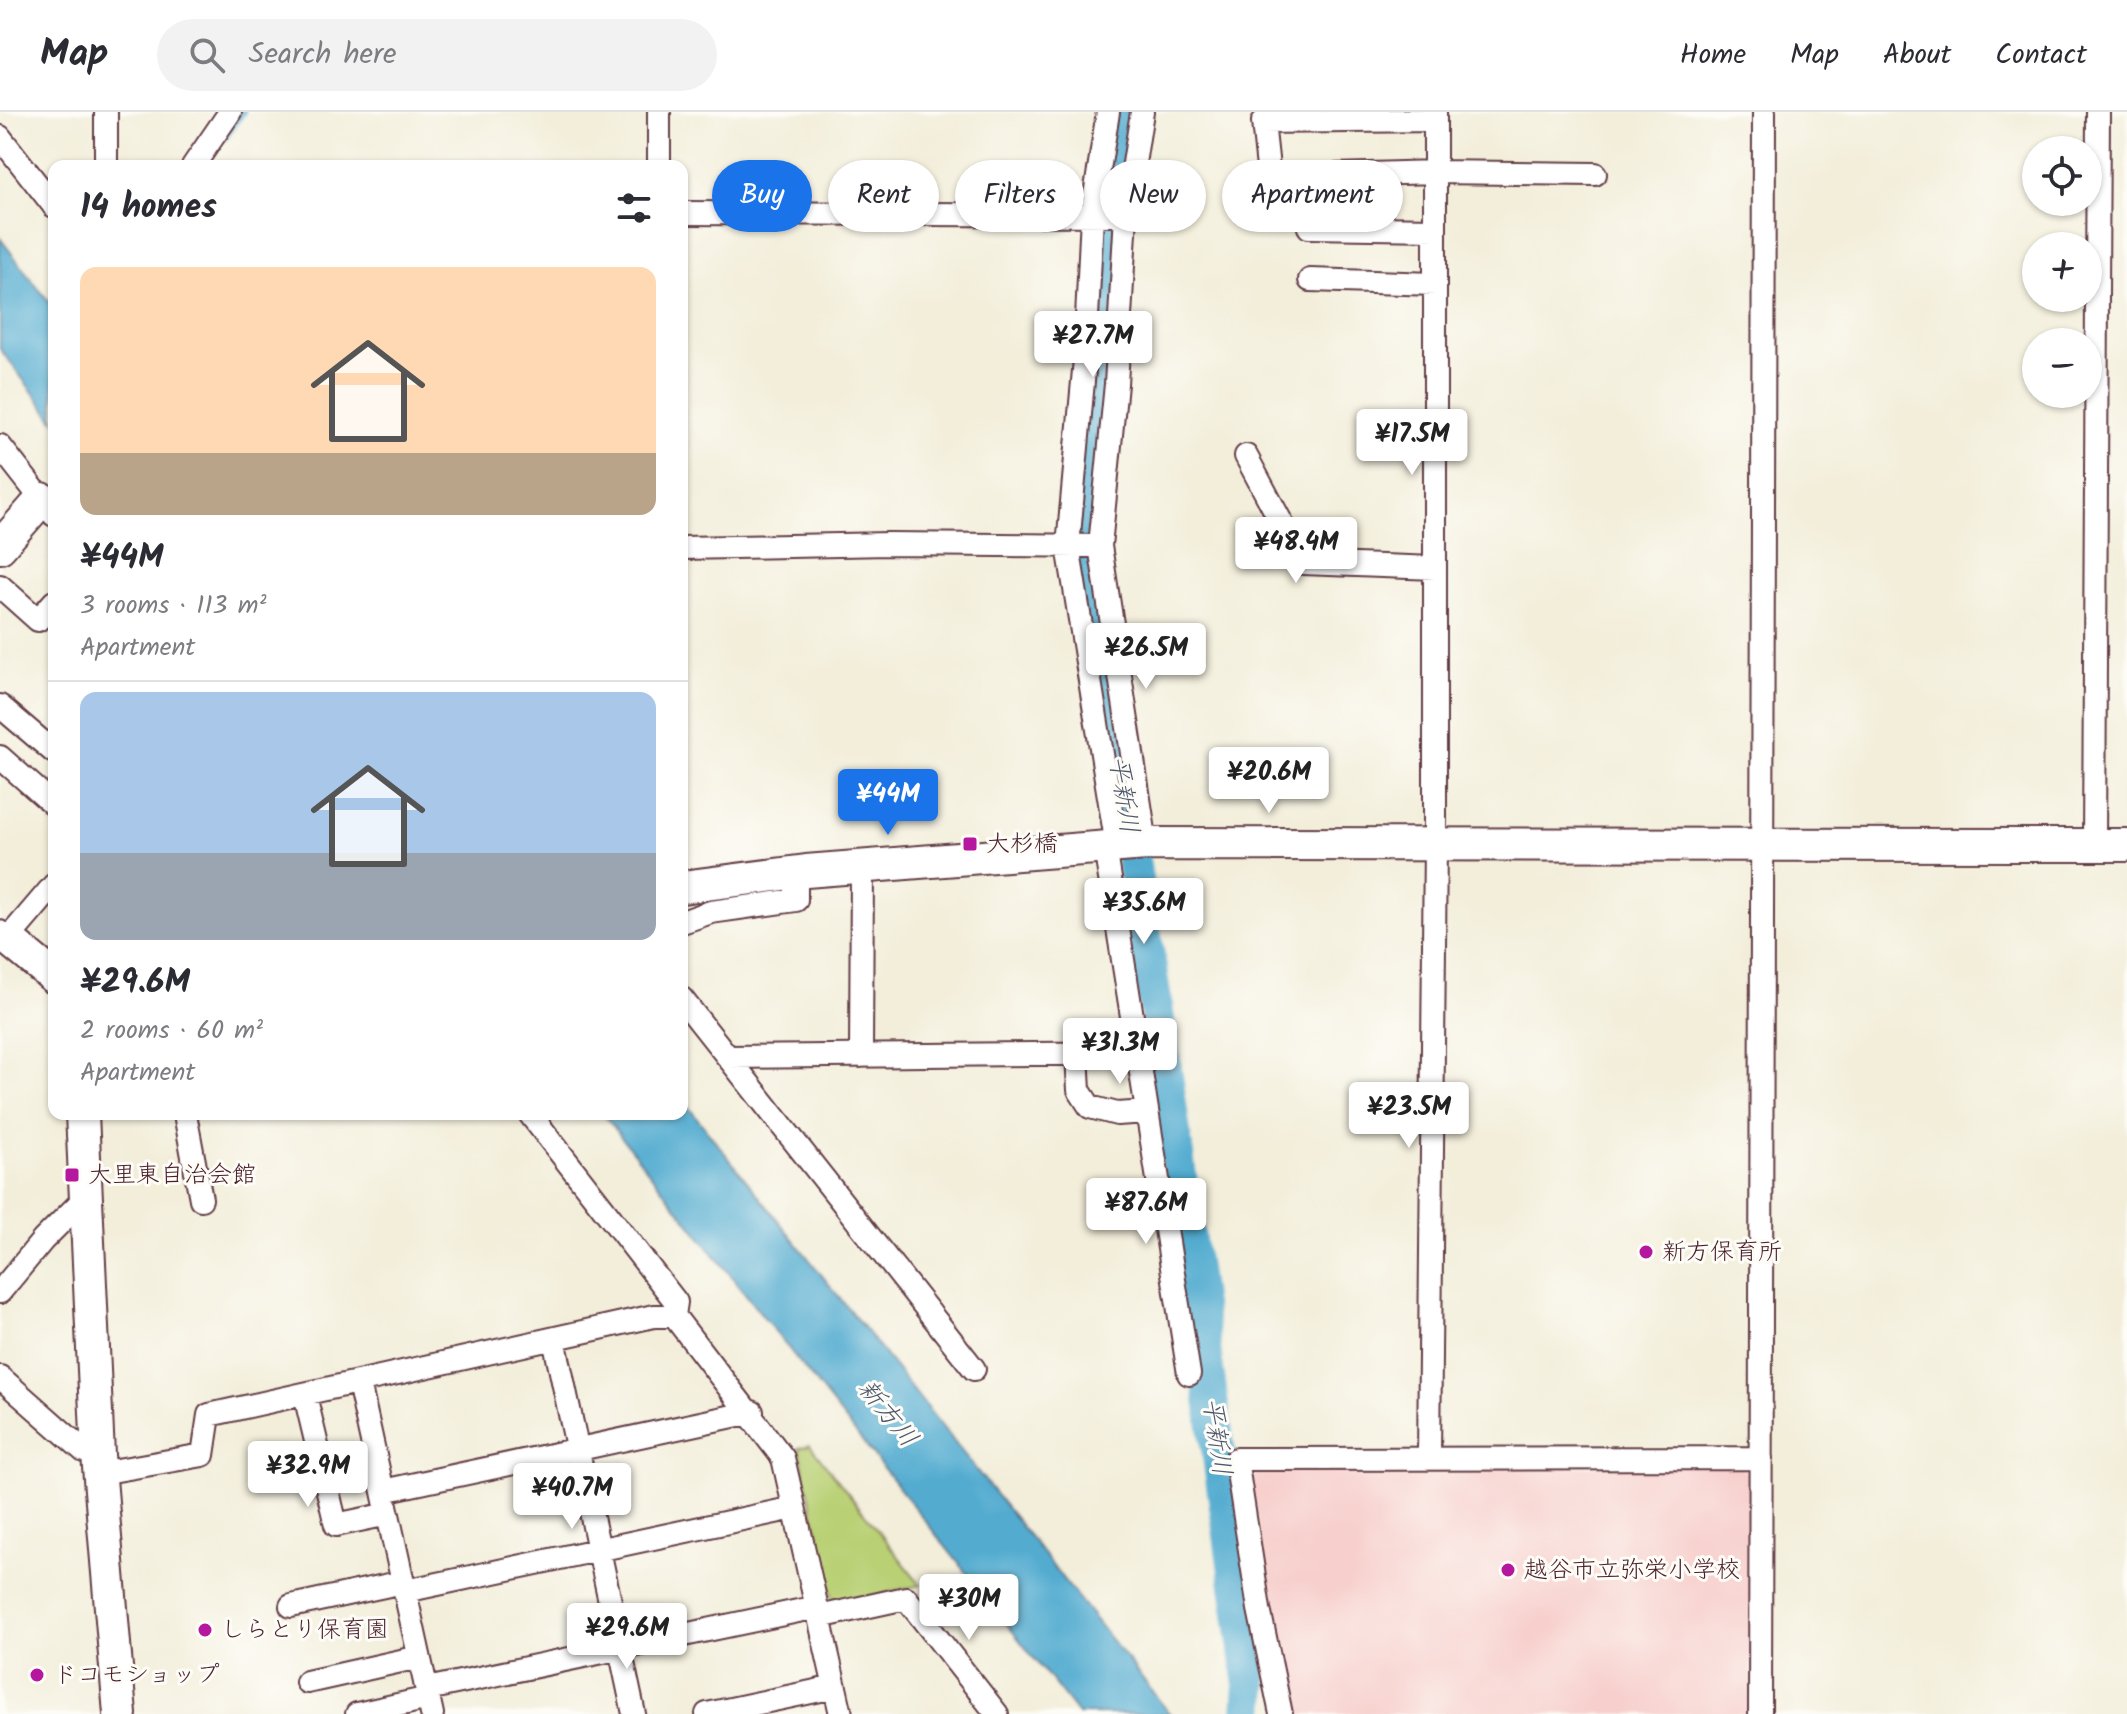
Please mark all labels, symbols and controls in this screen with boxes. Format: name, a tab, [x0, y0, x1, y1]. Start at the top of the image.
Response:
search box	[157, 19, 717, 91]
text: Map	[40, 25, 109, 85]
text: Search here	[249, 31, 396, 79]
icon: search	[185, 33, 229, 77]
text: Home	[1680, 33, 1746, 78]
text: Map	[1790, 33, 1839, 78]
text: About	[1883, 33, 1951, 78]
text: Contact	[1995, 33, 2087, 78]
map controls	[2022, 136, 2102, 408]
button: locate	[2022, 136, 2102, 216]
chip: Buy	[712, 160, 812, 232]
chip: Rent	[828, 160, 939, 232]
chip: Filters	[955, 160, 1084, 232]
chip: New	[1100, 160, 1206, 232]
chip: Apartment	[1222, 160, 1403, 232]
text: 14 homes	[80, 181, 217, 235]
icon: filters	[612, 186, 656, 230]
button: +	[2022, 232, 2102, 312]
pin: ¥27.7M	[1028, 311, 1158, 379]
text: ¥27.7M	[1052, 316, 1134, 358]
icon: home	[296, 319, 440, 463]
button: −	[2022, 328, 2102, 408]
pin: ¥17.5M	[1347, 409, 1477, 477]
text: ¥17.5M	[1374, 414, 1450, 456]
pin: ¥48.4M	[1231, 517, 1361, 585]
text: ¥48.4M	[1253, 522, 1339, 564]
text: ¥44M	[80, 531, 164, 585]
text: 3 rooms · 113 m²	[80, 585, 267, 627]
pin: ¥26.5M	[1081, 623, 1211, 691]
text: Apartment	[80, 627, 195, 669]
text: ¥26.5M	[1104, 628, 1188, 670]
icon: home	[296, 744, 440, 888]
pin: ¥20.6M	[1204, 747, 1334, 815]
text: ¥20.6M	[1227, 752, 1311, 794]
water label: 平新川	[1096, 753, 1150, 837]
pin: ¥44M	[841, 769, 935, 837]
text: ¥44M	[856, 774, 920, 816]
place label: 大杉橋	[986, 825, 1058, 864]
marker: 大杉橋	[961, 835, 979, 853]
pin: ¥35.6M	[1079, 878, 1209, 946]
text: ¥35.6M	[1102, 883, 1186, 925]
text: ¥29.6M	[80, 956, 190, 1010]
text: 2 rooms · 60 m²	[80, 1010, 263, 1052]
pin: ¥31.3M	[1055, 1018, 1185, 1086]
text: ¥31.3M	[1081, 1023, 1159, 1065]
text: Apartment	[80, 1052, 195, 1094]
pin: ¥23.5M	[1344, 1082, 1474, 1150]
text: ¥23.5M	[1367, 1087, 1451, 1129]
place label: 大里東自治会館	[88, 1156, 256, 1195]
marker: 大里東自治会館	[63, 1166, 81, 1184]
pin: ¥87.6M	[1081, 1178, 1211, 1246]
text: ¥87.6M	[1104, 1183, 1188, 1225]
place label: 新方保育所	[1662, 1233, 1782, 1272]
marker: 新方保育所	[1637, 1243, 1655, 1261]
water label: 新方川	[846, 1370, 928, 1458]
water label: 平新川	[1190, 1395, 1242, 1479]
pin: ¥32.9M	[243, 1441, 373, 1509]
text: ¥32.9M	[266, 1446, 350, 1488]
pin: ¥40.7M	[507, 1463, 637, 1531]
text: ¥40.7M	[531, 1468, 613, 1510]
place label: 越谷市立弥栄小学校	[1524, 1551, 1740, 1590]
marker: 越谷市立弥栄小学校	[1499, 1561, 1517, 1579]
pin: ¥30M	[922, 1574, 1016, 1642]
text: ¥30M	[937, 1579, 1001, 1621]
pin: ¥29.6M	[562, 1603, 692, 1671]
text: ¥29.6M	[585, 1608, 669, 1650]
place label: しらとり保育園	[221, 1611, 389, 1650]
marker: しらとり保育園	[196, 1621, 214, 1639]
place label: ドコモショップ	[53, 1656, 220, 1695]
marker: ドコモショップ	[28, 1666, 46, 1684]

